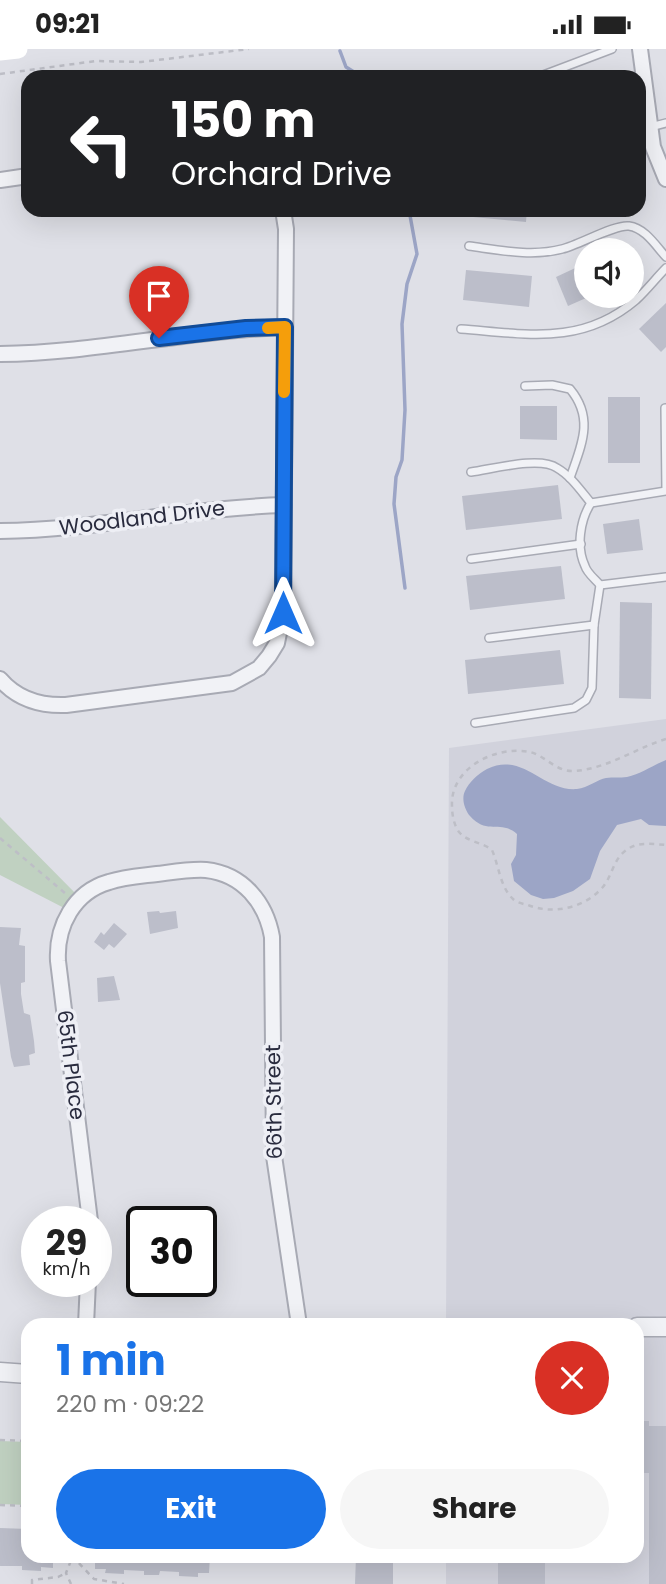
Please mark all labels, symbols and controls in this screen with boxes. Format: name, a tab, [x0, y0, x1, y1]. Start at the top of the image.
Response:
text: 09:21	[35, 6, 100, 42]
text: 150 m	[171, 86, 316, 154]
icon: left	[56, 98, 147, 189]
text: Orchard Drive	[171, 151, 392, 196]
map controls	[574, 238, 644, 308]
button: sound	[574, 238, 644, 308]
pin	[129, 266, 189, 338]
icon: arrive	[140, 277, 178, 315]
street label: Woodland Drive	[57, 493, 226, 542]
position arrow	[246, 576, 320, 650]
street label: 65th Place	[50, 1008, 93, 1122]
street label: 66th Street	[258, 1044, 289, 1160]
speed limit sign: 30	[126, 1206, 217, 1297]
text: 29	[46, 1218, 87, 1267]
text: km/h	[43, 1256, 90, 1281]
text: 1 min	[56, 1331, 166, 1390]
button: close	[535, 1341, 609, 1415]
text: 220 m · 09:22	[56, 1388, 204, 1420]
button: Exit	[56, 1469, 326, 1549]
button: Share	[340, 1469, 609, 1549]

